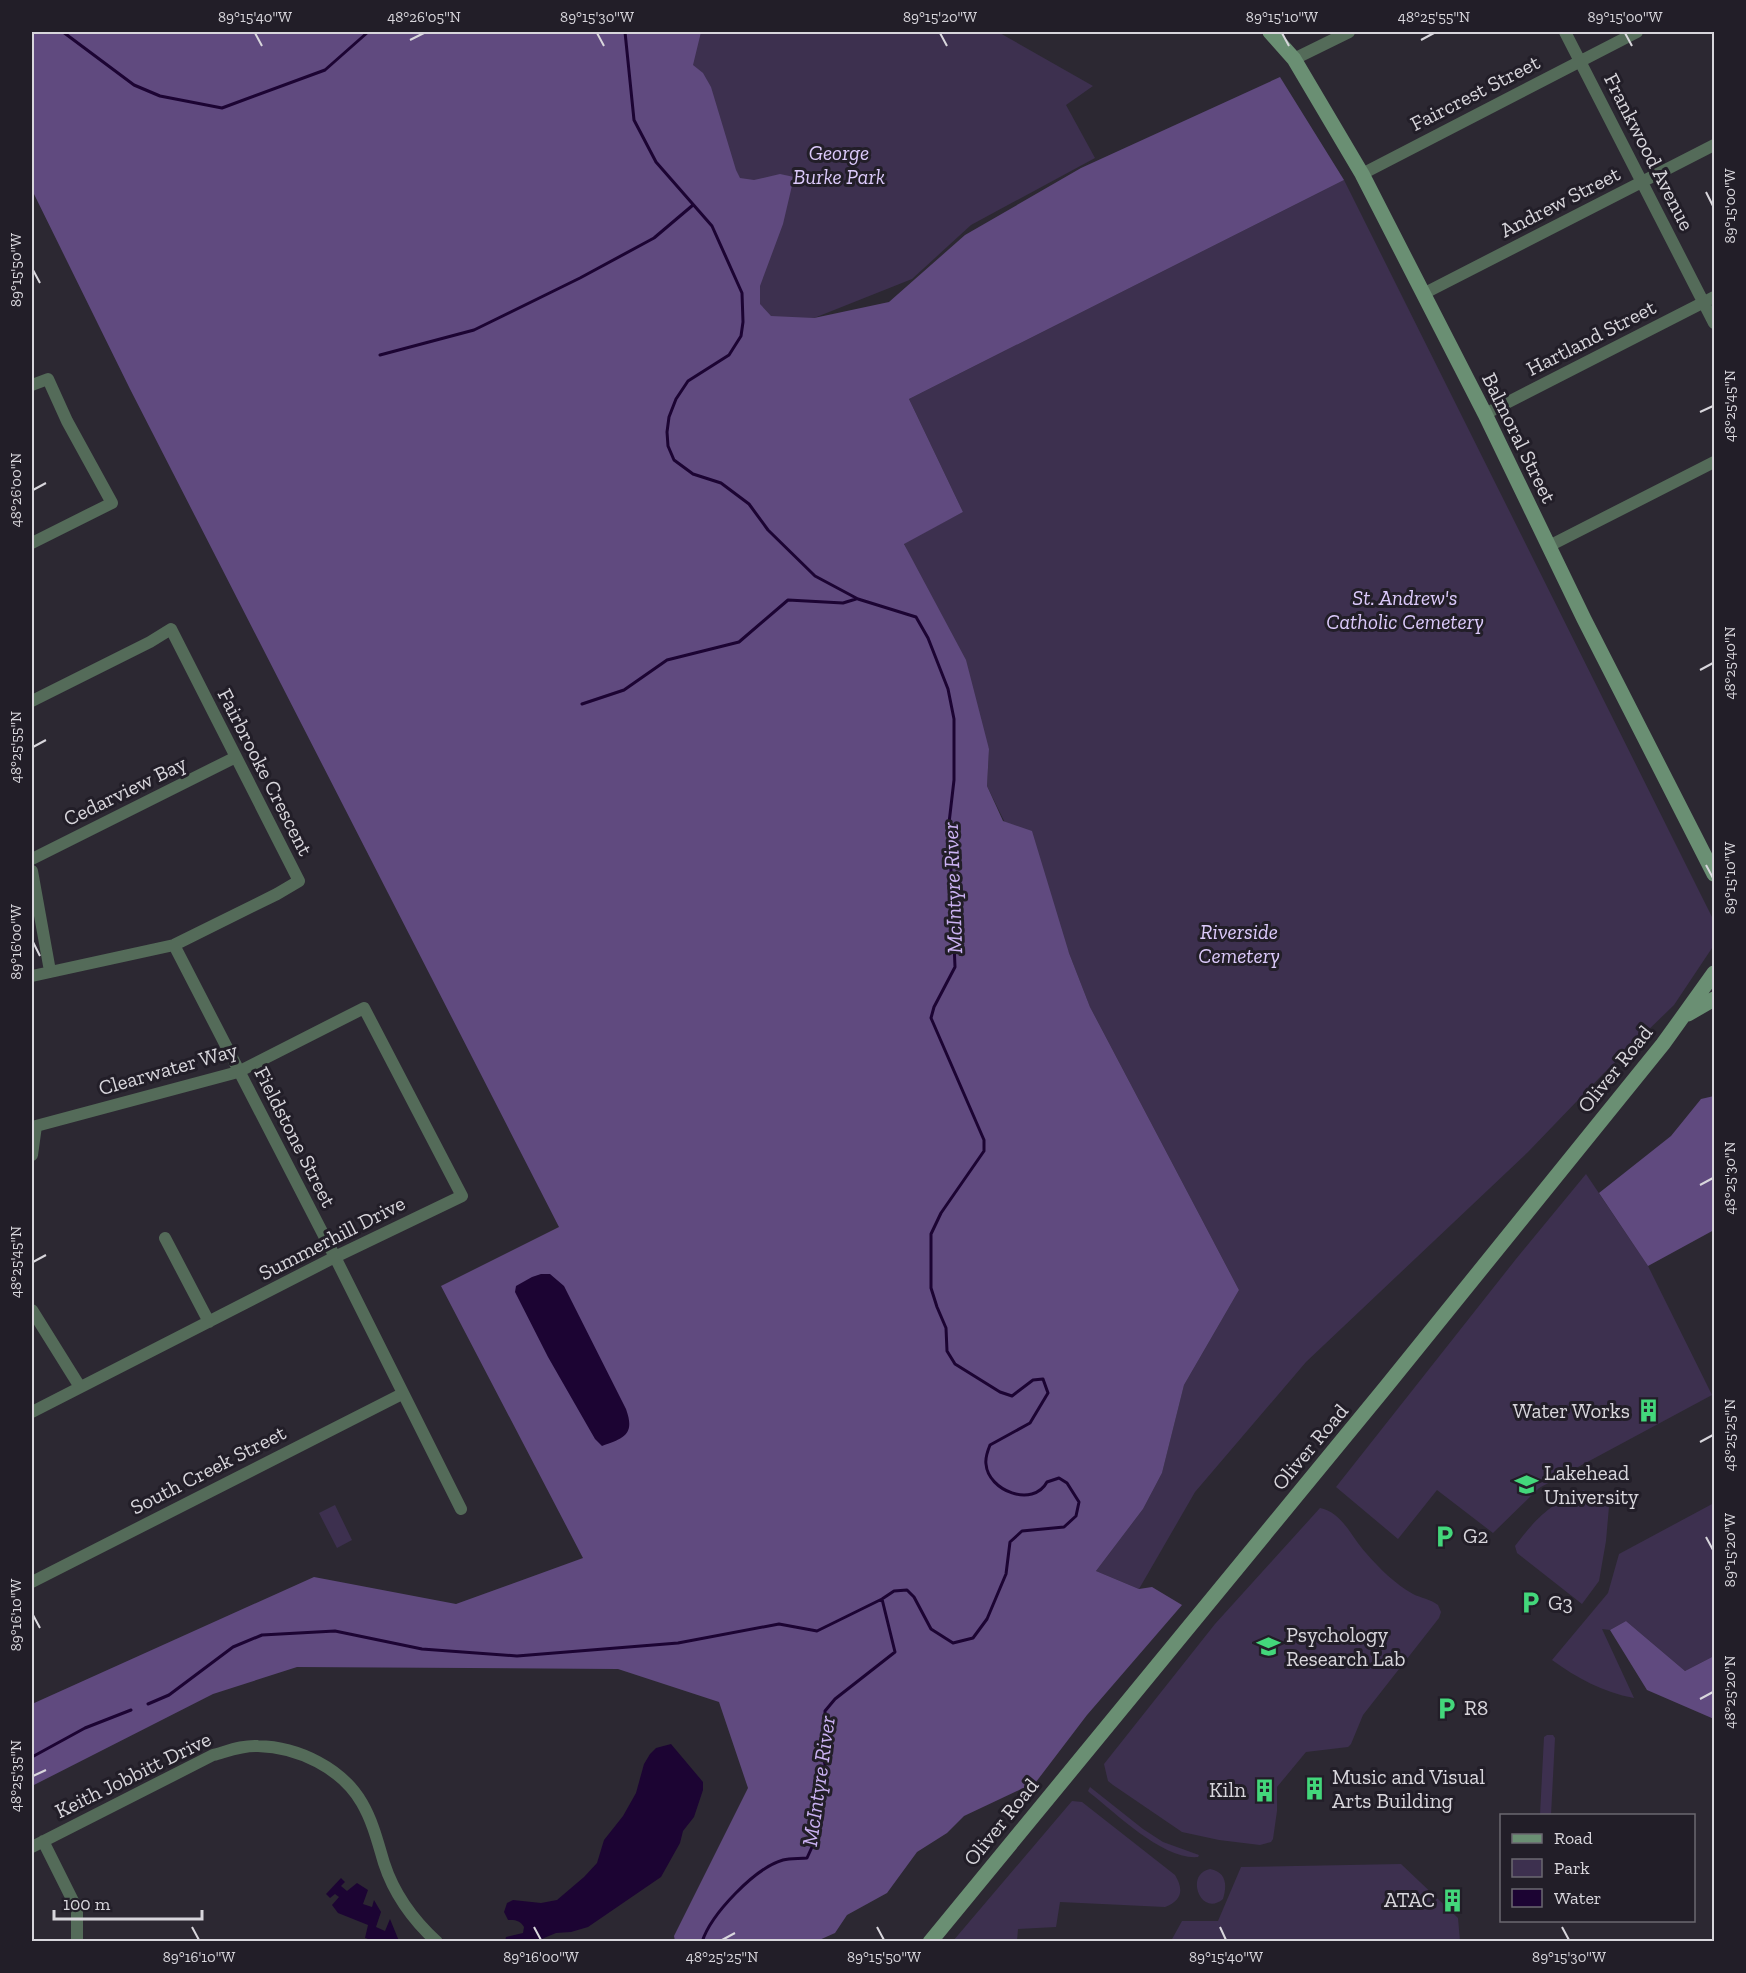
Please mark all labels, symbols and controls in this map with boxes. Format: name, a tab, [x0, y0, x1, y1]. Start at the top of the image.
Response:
text: 89°15'40"W	[218, 8, 292, 26]
text: 48°26'05"N	[387, 8, 461, 26]
text: 89°15'30"W	[560, 8, 634, 26]
text: 89°15'20"W	[903, 8, 977, 26]
text: 89°15'10"W	[1246, 8, 1318, 26]
text: 48°25'55"N	[1398, 8, 1470, 26]
text: 89°15'00"W	[1587, 8, 1663, 26]
street label: Faircrest Street	[1406, 49, 1544, 136]
street label: Frankwood Avenue	[1599, 69, 1700, 235]
park label: George Burke Park	[793, 140, 885, 189]
street label: Andrew Street	[1496, 161, 1624, 243]
text: 89°15'00"W	[1721, 168, 1739, 244]
text: 89°15'50"W	[7, 233, 25, 307]
street label: Hartland Street	[1522, 294, 1660, 381]
street label: Balmoral Street	[1477, 369, 1562, 507]
text: 48°25'45"N	[1721, 370, 1739, 442]
text: 48°26'00"N	[7, 453, 25, 527]
park label: St. Andrew's Catholic Cemetery	[1326, 585, 1484, 634]
text: 48°25'40"N	[1721, 626, 1739, 700]
street label: Fairbrooke Crescent	[213, 684, 318, 860]
text: 48°25'55"N	[7, 711, 25, 783]
street label: Cedarview Bay	[59, 750, 191, 831]
water label: McIntyre River	[937, 821, 968, 954]
text: 89°15'10"W	[1721, 842, 1739, 914]
text: 89°16'00"W	[7, 904, 25, 980]
park label: Riverside Cemetery	[1198, 919, 1280, 968]
street label: Oliver Road	[1572, 1020, 1658, 1117]
street label: Clearwater Way	[95, 1037, 241, 1100]
street label: Fieldstone Street	[249, 1062, 342, 1211]
text: 48°25'30"N	[1721, 1142, 1739, 1214]
street label: Summerhill Drive	[254, 1190, 409, 1285]
text: 48°25'45"N	[7, 1226, 25, 1298]
street label: Oliver Road	[1266, 1398, 1353, 1495]
place label: Water Works	[1513, 1398, 1630, 1423]
building icon: Water Works	[1635, 1398, 1661, 1424]
text: 48°25'25"N	[1721, 1399, 1739, 1471]
street label: South Creek Street	[126, 1420, 290, 1520]
place label: Lakehead University	[1544, 1460, 1639, 1509]
school or university icon: Lakehead University	[1513, 1472, 1539, 1498]
text: 89°15'20"W	[1721, 1513, 1739, 1587]
parking icon: G2	[1432, 1523, 1458, 1549]
place label: G2	[1463, 1523, 1488, 1548]
text: 89°16'10"W	[7, 1579, 25, 1651]
parking icon: G3	[1517, 1590, 1543, 1616]
place label: G3	[1548, 1590, 1573, 1615]
place label: Psychology Research Lab	[1286, 1622, 1405, 1671]
school or university icon: Psychology Research Lab	[1255, 1634, 1281, 1660]
text: 48°25'20"N	[1721, 1655, 1739, 1729]
parking icon: R8	[1433, 1695, 1459, 1721]
place label: R8	[1464, 1695, 1488, 1720]
water label: McIntyre River	[796, 1714, 841, 1848]
street label: Keith Jobbitt Drive	[51, 1726, 215, 1823]
text: 48°25'35"N	[7, 1740, 25, 1812]
place label: Music and Visual Arts Building	[1332, 1764, 1485, 1813]
street label: Oliver Road	[958, 1773, 1044, 1870]
building icon: Music and Visual Arts Building	[1301, 1776, 1327, 1802]
place label: Kiln	[1209, 1777, 1246, 1802]
building icon: Kiln	[1251, 1777, 1277, 1803]
legend	[1500, 1814, 1695, 1922]
text: Road	[1554, 1827, 1593, 1849]
text: Park	[1554, 1857, 1590, 1879]
scale bar	[54, 1883, 202, 1921]
place label: ATAC	[1384, 1887, 1435, 1912]
building icon: ATAC	[1440, 1887, 1466, 1913]
text: Water	[1554, 1887, 1601, 1909]
text: 100 m	[63, 1893, 111, 1915]
text: 89°16'10"W	[163, 1948, 235, 1966]
text: 89°16'00"W	[503, 1948, 579, 1966]
text: 48°25'25"N	[686, 1948, 758, 1966]
text: 89°15'50"W	[847, 1948, 921, 1966]
text: 89°15'40"W	[1189, 1948, 1263, 1966]
text: 89°15'30"W	[1532, 1948, 1606, 1966]

